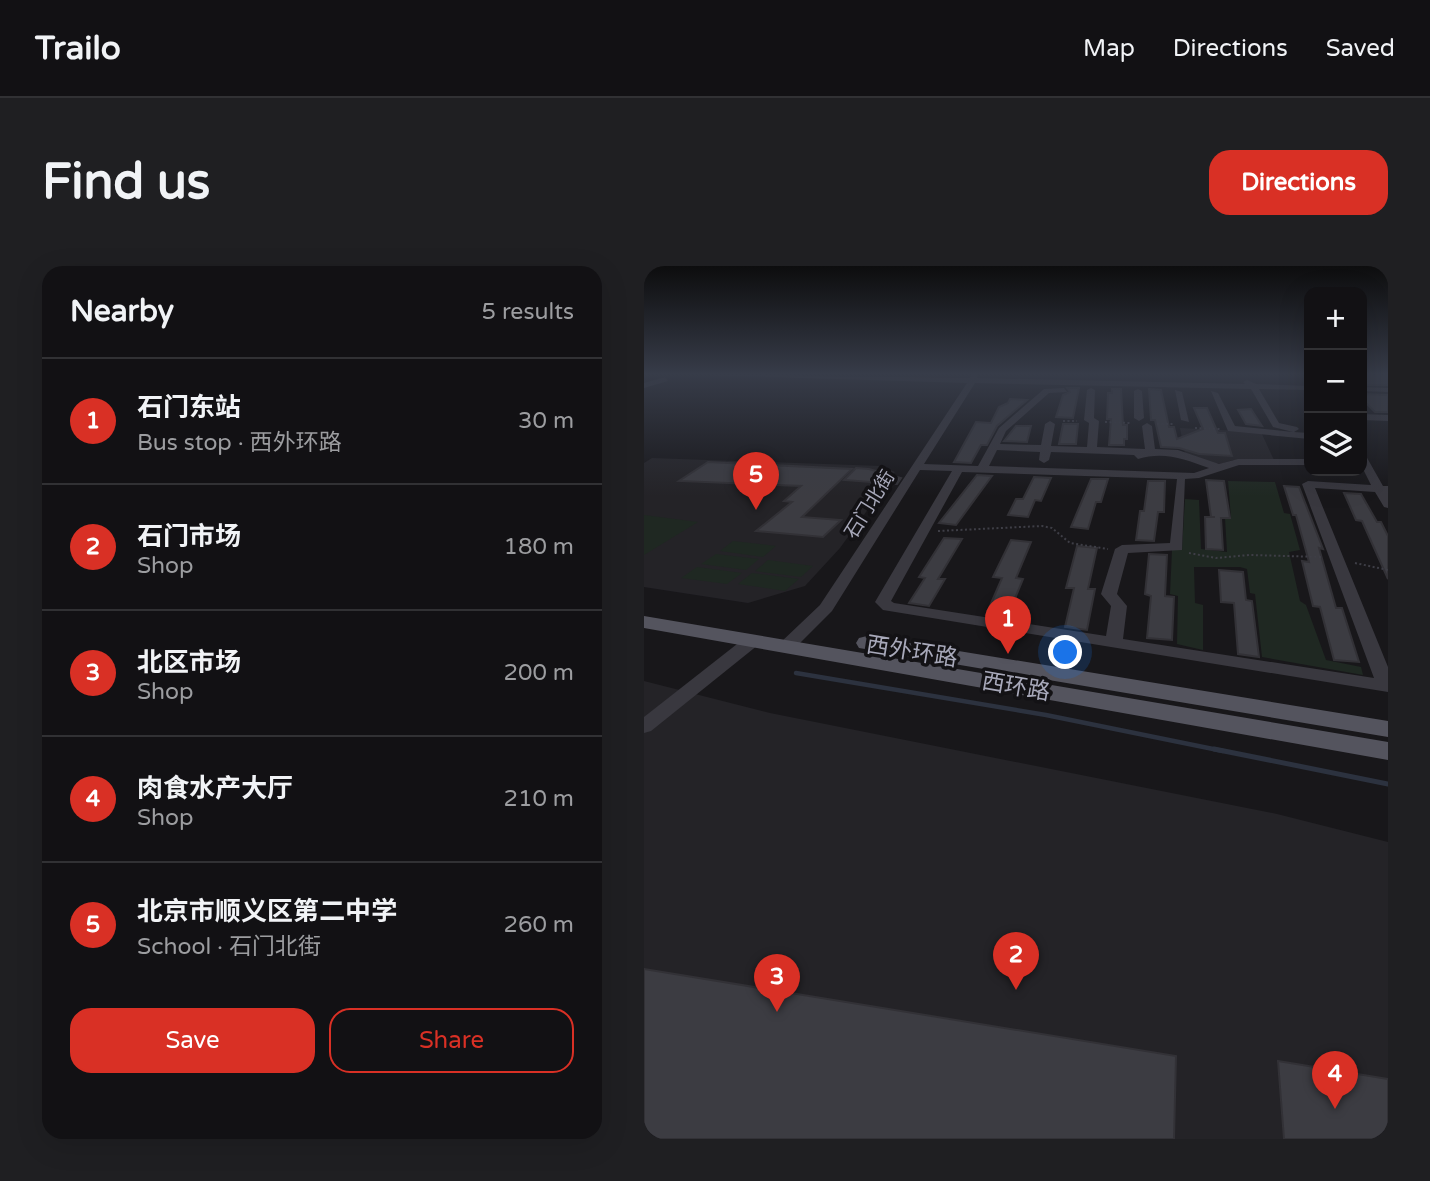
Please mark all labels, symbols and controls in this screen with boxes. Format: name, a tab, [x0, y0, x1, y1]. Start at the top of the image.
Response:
text: Trailo	[35, 29, 121, 68]
text: Map	[1083, 34, 1135, 63]
text: Directions	[1173, 34, 1288, 63]
text: Saved	[1326, 34, 1395, 63]
button: Directions	[1209, 150, 1388, 215]
text: Find us	[42, 153, 210, 212]
map controls	[1304, 287, 1367, 476]
button: +	[1304, 287, 1367, 350]
text: Nearby	[70, 293, 174, 330]
text: 5 results	[481, 298, 574, 326]
button: −	[1304, 350, 1367, 413]
text: 石门东站	[137, 392, 241, 423]
text: 1	[86, 407, 100, 435]
text: 30 m	[518, 407, 574, 435]
button: layers	[1304, 413, 1367, 476]
text: Bus stop · 西外环路	[137, 429, 342, 457]
pin: 5	[733, 452, 779, 510]
street label: 石门北街	[840, 466, 899, 543]
text: 石门市场	[137, 521, 241, 552]
text: 2	[86, 533, 100, 561]
text: 180 m	[504, 533, 574, 561]
text: Shop	[137, 552, 194, 580]
pin: 1	[985, 596, 1031, 654]
street label: 西外环路	[864, 631, 959, 673]
your location	[1048, 635, 1082, 669]
text: 北区市场	[137, 647, 241, 678]
text: 3	[86, 659, 100, 687]
text: 200 m	[504, 659, 574, 687]
street label: 西环路	[979, 667, 1052, 707]
text: Shop	[137, 678, 194, 706]
text: 肉食水产大厅	[137, 773, 293, 804]
text: 4	[86, 785, 100, 813]
text: 210 m	[504, 785, 574, 813]
text: Shop	[137, 804, 194, 832]
text: 北京市顺义区第二中学	[137, 896, 397, 927]
text: 5	[86, 911, 100, 939]
text: 260 m	[504, 911, 574, 939]
pin: 2	[993, 932, 1039, 990]
text: School · 石门北街	[137, 933, 321, 961]
pin: 3	[754, 954, 800, 1012]
button: Save	[70, 1008, 315, 1073]
button: Share	[329, 1008, 574, 1073]
pin: 4	[1312, 1051, 1358, 1109]

